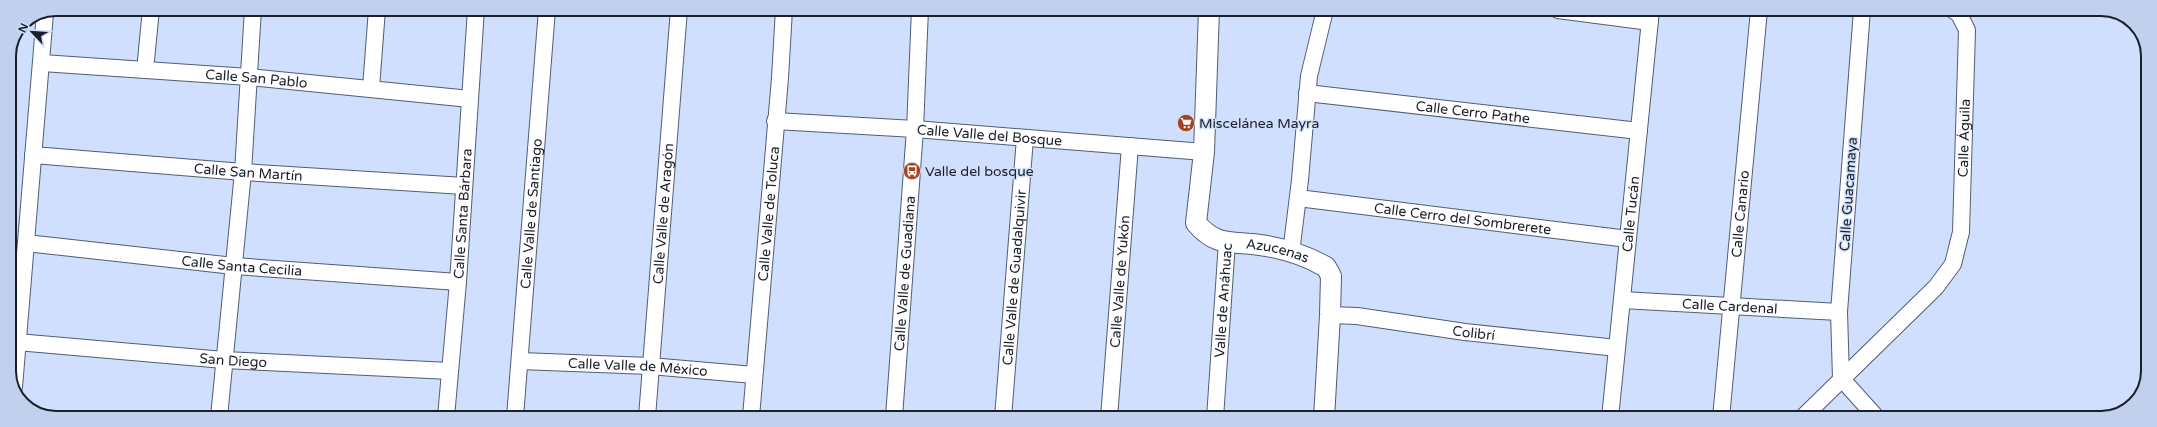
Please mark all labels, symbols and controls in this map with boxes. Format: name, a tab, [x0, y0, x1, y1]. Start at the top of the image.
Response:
north arrow	[12, 12, 52, 52]
text: N	[16, 21, 31, 35]
street label: Calle San Pablo	[205, 66, 308, 92]
street label: Calle Cerro Pathe	[1415, 98, 1531, 127]
street label: Calle Águila	[1955, 98, 1974, 178]
supermarket icon: Miscelánea Mayra	[1176, 113, 1196, 133]
place label: Miscelánea Mayra	[1199, 115, 1319, 132]
street label: Calle Valle del Bosque	[916, 121, 1063, 150]
street label: Calle Guacamaya	[1836, 136, 1861, 252]
street label: Calle Valle de Santiago	[517, 138, 546, 290]
street label: Calle Valle de Aragón	[649, 142, 677, 285]
street label: Calle Valle de Toluca	[755, 146, 783, 282]
street label: Calle Santa Bárbara	[450, 148, 476, 280]
street label: Calle San Martín	[193, 160, 303, 185]
bus stop icon: Valle del bosque	[902, 161, 922, 181]
place label: Valle del bosque	[925, 163, 1034, 180]
street label: Calle Canario	[1728, 170, 1753, 258]
street label: Calle Tucán	[1619, 175, 1643, 253]
street label: Calle Valle de Guadalquivir	[999, 188, 1030, 366]
street label: Calle Valle de Guadiana	[891, 195, 919, 352]
street label: Calle Cerro del Sombrerete	[1373, 200, 1552, 238]
street label: Calle Valle de Yukón	[1106, 214, 1134, 348]
street label: Azucenas	[1245, 236, 1312, 267]
street label: Valle de Anáhuac	[1211, 242, 1236, 358]
street label: Calle Santa Cecilia	[180, 252, 303, 280]
street label: Calle Cardenal	[1682, 295, 1778, 318]
street label: Colibrí	[1451, 322, 1496, 344]
street label: San Diego	[199, 350, 267, 371]
street label: Calle Valle de México	[568, 355, 708, 380]

